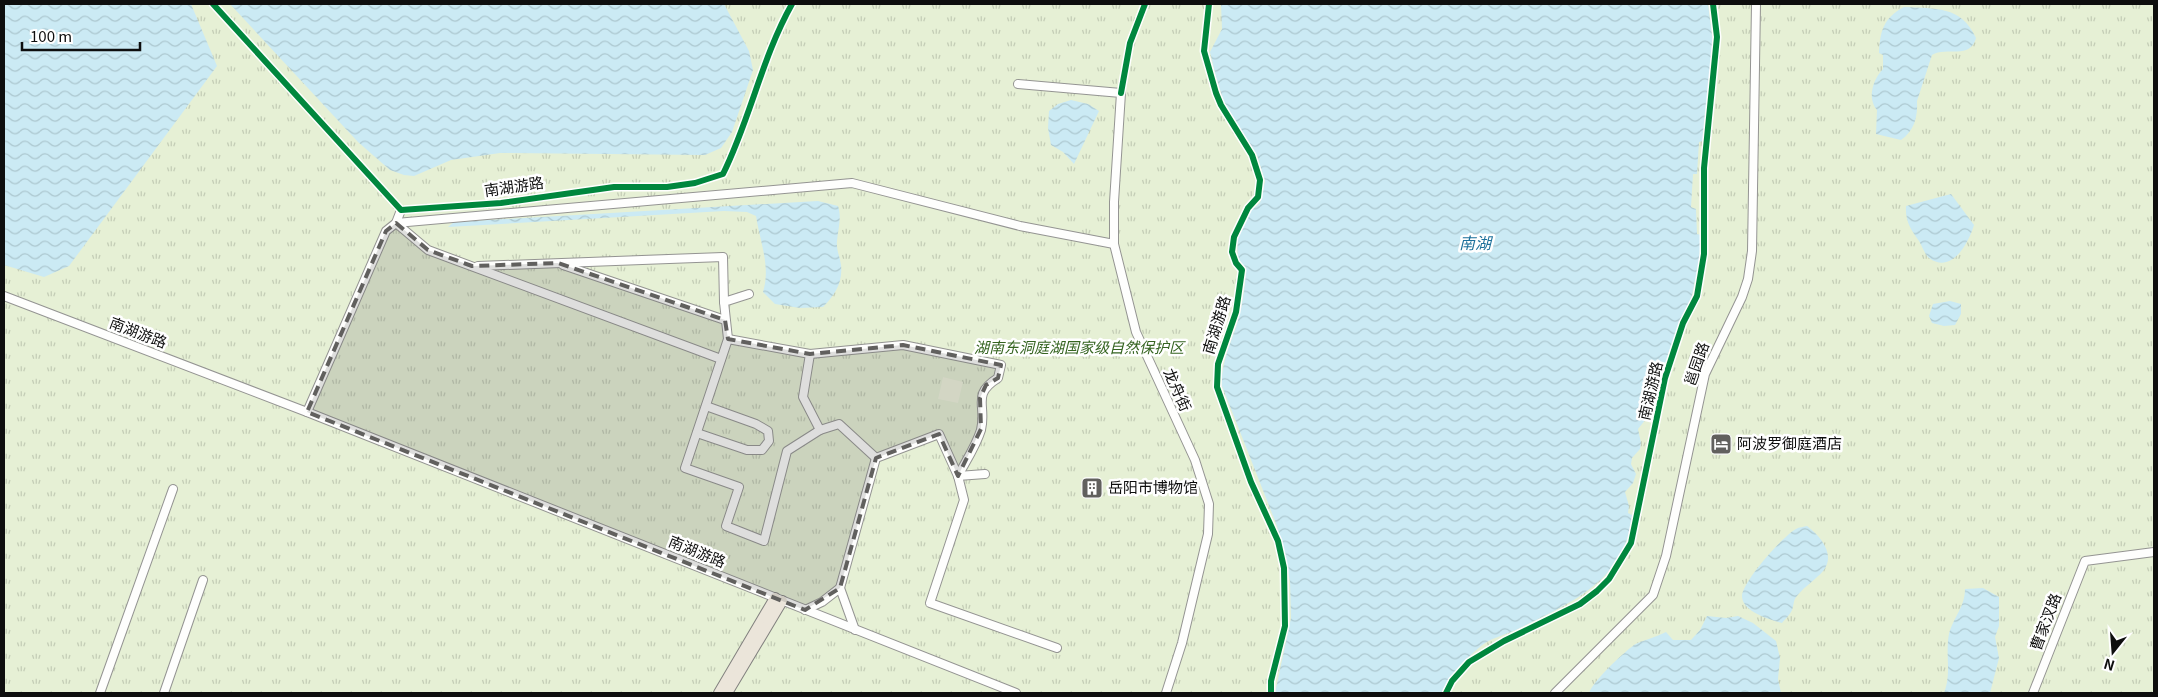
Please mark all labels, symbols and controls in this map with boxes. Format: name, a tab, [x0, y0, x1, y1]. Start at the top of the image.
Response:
scale bar	[22, 20, 140, 52]
text: 100 m	[30, 25, 72, 46]
street label: 南湖游路	[483, 171, 545, 200]
water label: 南湖	[1459, 230, 1494, 254]
street label: 南湖游路	[1197, 293, 1234, 356]
street label: 南湖游路	[107, 311, 170, 352]
park label: 湖南东洞庭湖国家级自然保护区	[974, 336, 1186, 357]
street label: 邕园路	[1678, 339, 1713, 388]
street label: 南湖游路	[1633, 359, 1667, 422]
street label: 龙舟街	[1160, 365, 1197, 414]
hotel icon: 阿波罗御庭酒店	[1709, 432, 1733, 456]
place label: 阿波罗御庭酒店	[1737, 432, 1842, 453]
building icon: 岳阳市博物馆	[1080, 476, 1104, 500]
place label: 岳阳市博物馆	[1108, 476, 1198, 497]
street label: 南湖游路	[666, 530, 729, 572]
street label: 曹家汊路	[2024, 590, 2065, 653]
north arrow	[2088, 627, 2138, 677]
text: N	[2101, 654, 2117, 676]

